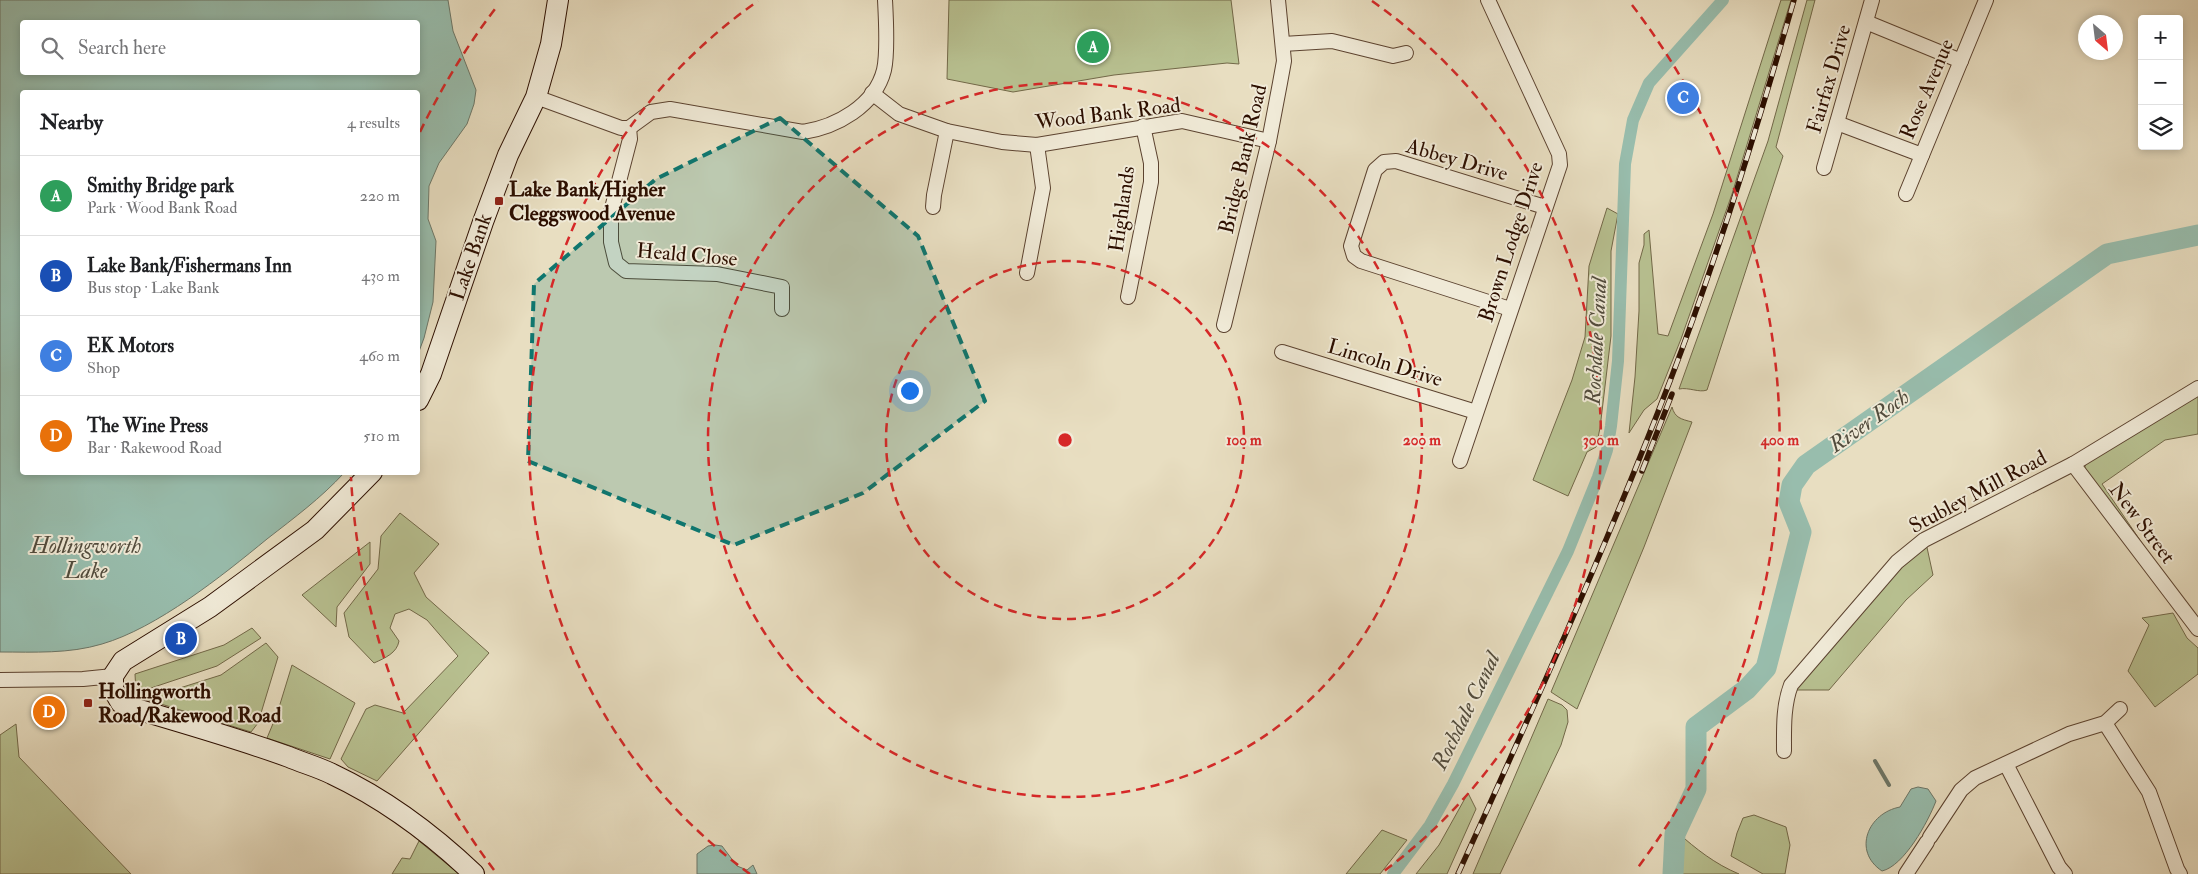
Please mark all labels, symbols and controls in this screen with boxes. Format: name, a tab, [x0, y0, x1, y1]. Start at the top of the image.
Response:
north arrow	[2078, 15, 2123, 60]
map controls	[2138, 15, 2183, 150]
button: +	[2138, 15, 2183, 60]
search box	[20, 20, 420, 75]
street label: Fairfax Drive	[1801, 21, 1857, 137]
pin: A	[1077, 28, 1109, 66]
icon: search	[38, 34, 66, 62]
street label: Rose Avenue	[1894, 35, 1960, 143]
text: Search here	[78, 36, 166, 60]
button: −	[2138, 60, 2183, 105]
pin: C	[1667, 79, 1699, 117]
street label: Bridge Bank Road	[1213, 81, 1273, 236]
street label: Wood Bank Road	[1033, 92, 1183, 136]
button: layers	[2138, 105, 2183, 150]
text: Nearby	[40, 109, 103, 136]
text: 4 results	[347, 113, 400, 133]
street label: Abbey Drive	[1402, 132, 1511, 187]
street label: Brown Lodge Drive	[1472, 158, 1550, 326]
street label: Highlands	[1103, 164, 1141, 254]
text: Smithy Bridge park	[87, 174, 234, 198]
place label: Lake Bank/Higher Cleggswood Avenue	[509, 176, 675, 227]
text: A	[51, 186, 61, 206]
text: 220 m	[360, 186, 400, 206]
marker: Lake Bank/Higher Cleggswood Avenue	[493, 195, 505, 207]
text: Park · Wood Bank Road	[87, 198, 237, 218]
street label: Lake Bank	[444, 210, 498, 304]
street label: Heald Close	[635, 237, 739, 273]
text: Lake Bank/Fishermans Inn	[87, 254, 292, 278]
text: B	[51, 266, 61, 286]
text: 430 m	[361, 266, 400, 286]
water label: Rochdale Canal	[1579, 275, 1613, 406]
text: Bus stop · Lake Bank	[87, 278, 220, 298]
street label: Lincoln Drive	[1324, 333, 1446, 393]
text: EK Motors	[87, 334, 174, 358]
text: C	[50, 346, 62, 366]
text: 460 m	[359, 346, 400, 366]
text: Shop	[87, 358, 120, 378]
your location	[897, 378, 923, 404]
water label: River Roch	[1822, 383, 1915, 460]
text: The Wine Press	[87, 414, 208, 438]
text: D	[49, 426, 63, 446]
text: 510 m	[363, 426, 400, 446]
centre of rings	[1056, 431, 1074, 449]
text: 100 m	[1226, 431, 1262, 450]
text: 200 m	[1403, 431, 1441, 450]
text: 300 m	[1583, 431, 1619, 450]
text: 400 m	[1760, 431, 1799, 450]
text: Bar · Rakewood Road	[87, 438, 222, 458]
street label: Stubley Mill Road	[1904, 444, 2052, 540]
street label: New Street	[2103, 477, 2182, 569]
water label: Hollingworth Lake	[30, 532, 142, 585]
pin: B	[165, 620, 197, 658]
water label: Rochdale Canal	[1425, 646, 1507, 775]
place label: Hollingworth Road/Rakewood Road	[98, 678, 282, 729]
pin: D	[33, 693, 65, 731]
marker: Hollingworth Road/Rakewood Road	[82, 697, 94, 709]

